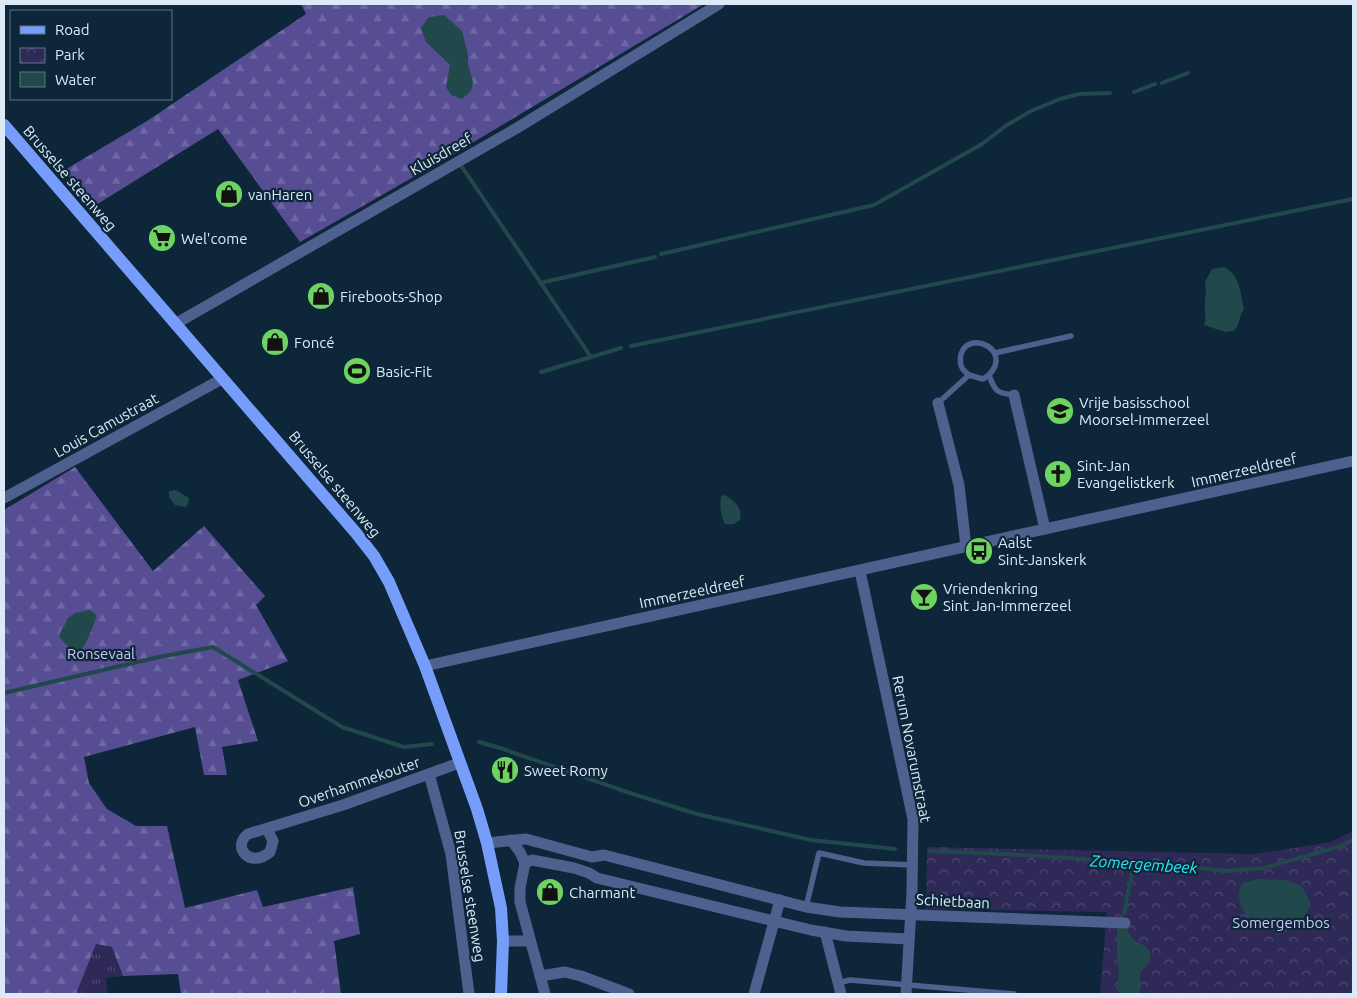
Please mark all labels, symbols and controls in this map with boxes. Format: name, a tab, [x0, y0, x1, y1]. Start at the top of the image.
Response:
legend	[10, 10, 172, 100]
text: Road	[55, 21, 90, 38]
text: Park	[55, 46, 85, 63]
text: Water	[55, 71, 96, 88]
street label: Brusselse steenweg	[20, 122, 120, 234]
street label: Kluisdreef	[407, 129, 475, 178]
shop icon: vanHaren	[214, 179, 244, 209]
place label: vanHaren	[248, 186, 312, 203]
supermarket icon: Wel'come	[147, 223, 177, 253]
place label: Wel'come	[181, 230, 247, 247]
shop icon: Fireboots-Shop	[306, 281, 336, 311]
place label: Fireboots-Shop	[340, 288, 443, 305]
shop icon: Foncé	[260, 327, 290, 357]
place label: Foncé	[294, 334, 334, 351]
sports icon: Basic-Fit	[342, 356, 372, 386]
place label: Basic-Fit	[376, 363, 432, 380]
street label: Louis Camustraat	[51, 389, 161, 461]
place label: Vrije basisschool Moorsel-Immerzeel	[1079, 394, 1209, 428]
school or university icon: Vrije basisschool Moorsel-Immerzeel	[1045, 396, 1075, 426]
street label: Brusselse steenweg	[286, 427, 384, 541]
street label: Immerzeeldreef	[1190, 450, 1299, 490]
place label: Sint-Jan Evangelistkerk	[1077, 457, 1175, 491]
church icon: Sint-Jan Evangelistkerk	[1043, 459, 1073, 489]
place label: Aalst Sint-Janskerk	[998, 534, 1087, 568]
bus stop icon: Aalst Sint-Janskerk	[964, 536, 994, 566]
street label: Immerzeeldreef	[638, 572, 747, 612]
place label: Vriendenkring Sint Jan-Immerzeel	[943, 580, 1071, 614]
bar icon: Vriendenkring Sint Jan-Immerzeel	[909, 582, 939, 612]
park label: Ronsevaal	[67, 645, 135, 662]
street label: Rerum Novarumstraat	[889, 674, 935, 824]
street label: Overhammekouter	[296, 753, 422, 811]
restaurant icon: Sweet Romy	[490, 755, 520, 785]
place label: Sweet Romy	[524, 762, 608, 779]
street label: Brusselse steenweg	[451, 829, 489, 963]
water label: Zomergembeek	[1089, 851, 1199, 877]
shop icon: Charmant	[535, 877, 565, 907]
place label: Charmant	[569, 884, 635, 901]
street label: Schietbaan	[916, 891, 990, 911]
park label: Somergembos	[1232, 914, 1330, 931]

